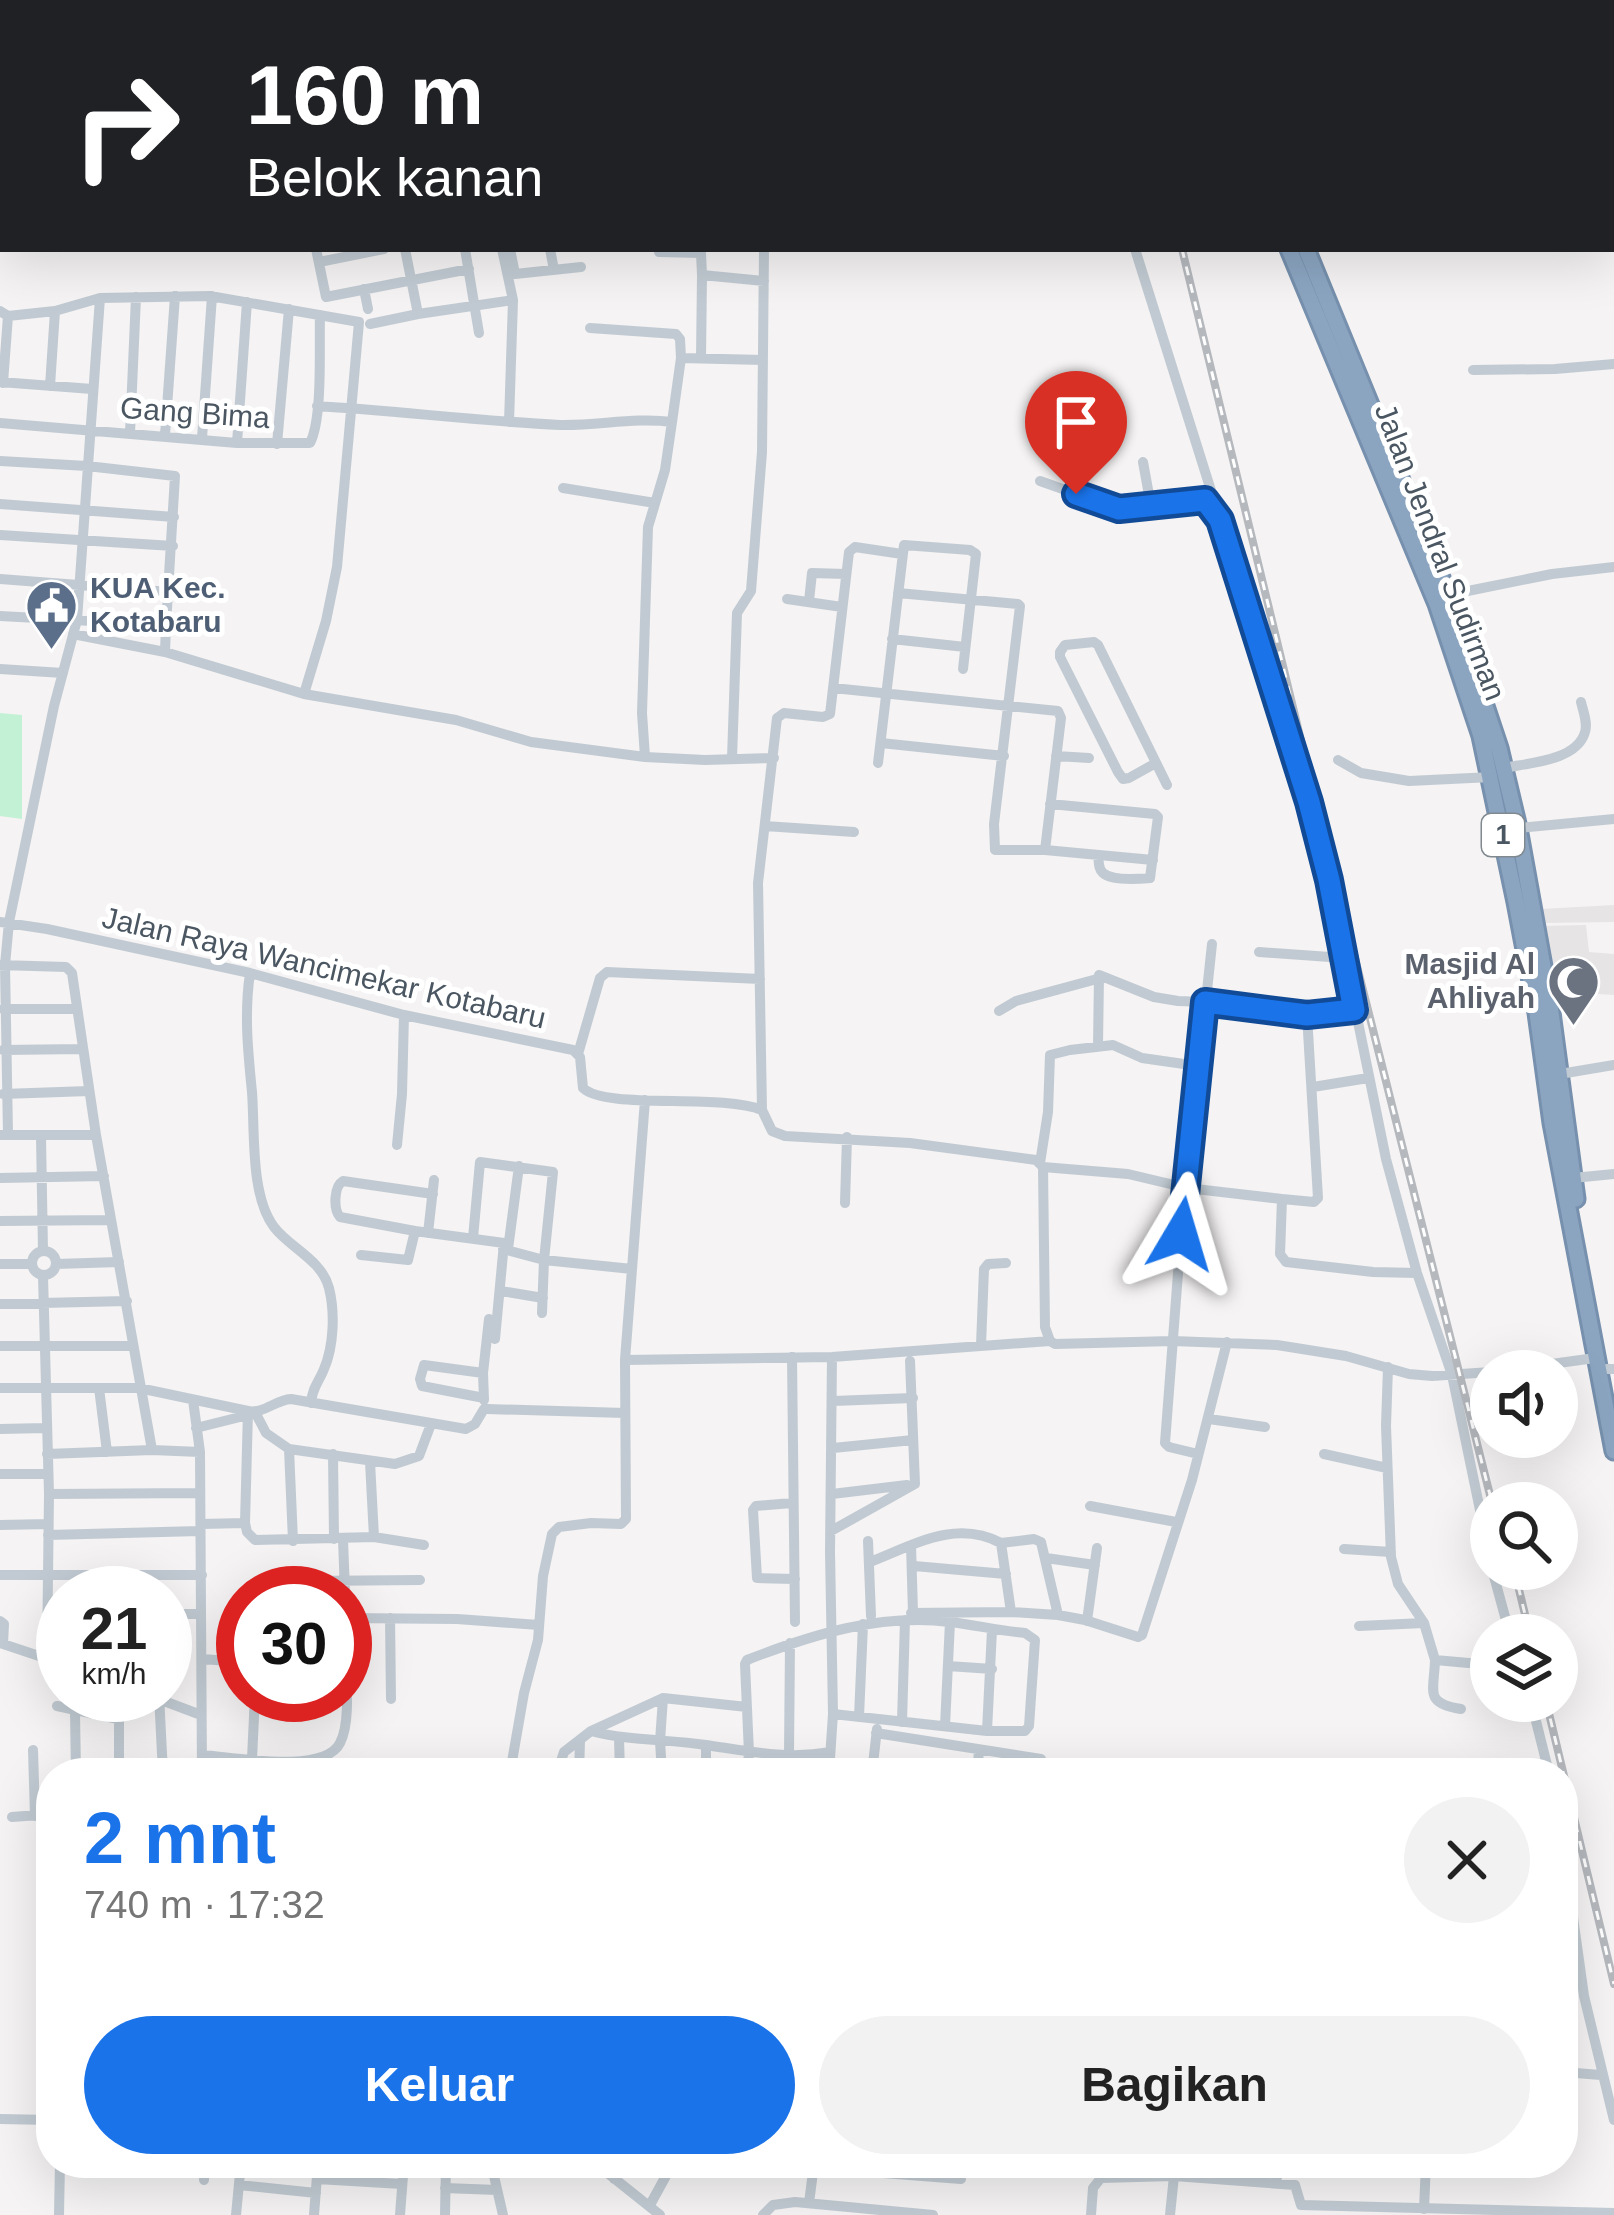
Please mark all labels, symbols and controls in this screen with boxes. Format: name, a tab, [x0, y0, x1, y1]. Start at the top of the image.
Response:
icon: right	[48, 48, 204, 204]
text: 160 m	[246, 48, 484, 142]
text: Belok kanan	[246, 147, 543, 207]
pin	[1025, 371, 1127, 494]
icon: arrive	[1043, 389, 1109, 455]
street label: Gang Bima	[119, 391, 271, 434]
street label: Jalan Jendral Sudirman	[1369, 399, 1512, 705]
place label: KUA Kec. Kotabaru	[90, 571, 226, 638]
public building icon: KUA Kec. Kotabaru	[23, 577, 79, 651]
road number: 1	[1482, 814, 1524, 856]
street label: Jalan Raya Wancimekar Kotabaru	[99, 900, 549, 1035]
place label: Masjid Al Ahliyah	[1404, 947, 1535, 1014]
mosque icon: Masjid Al Ahliyah	[1546, 953, 1602, 1027]
position arrow	[1118, 1171, 1244, 1297]
map controls	[1470, 1350, 1578, 1722]
button: sound	[1470, 1350, 1578, 1458]
button: search	[1470, 1482, 1578, 1590]
speed limit sign: 30	[216, 1566, 372, 1722]
text: 21	[81, 1595, 147, 1662]
button: layers	[1470, 1614, 1578, 1722]
text: km/h	[81, 1657, 147, 1690]
button: close	[1404, 1797, 1530, 1923]
text: 2 mnt	[84, 1798, 276, 1878]
text: 740 m · 17:32	[84, 1883, 325, 1926]
button: Keluar	[84, 2016, 795, 2154]
button: Bagikan	[819, 2016, 1530, 2154]

